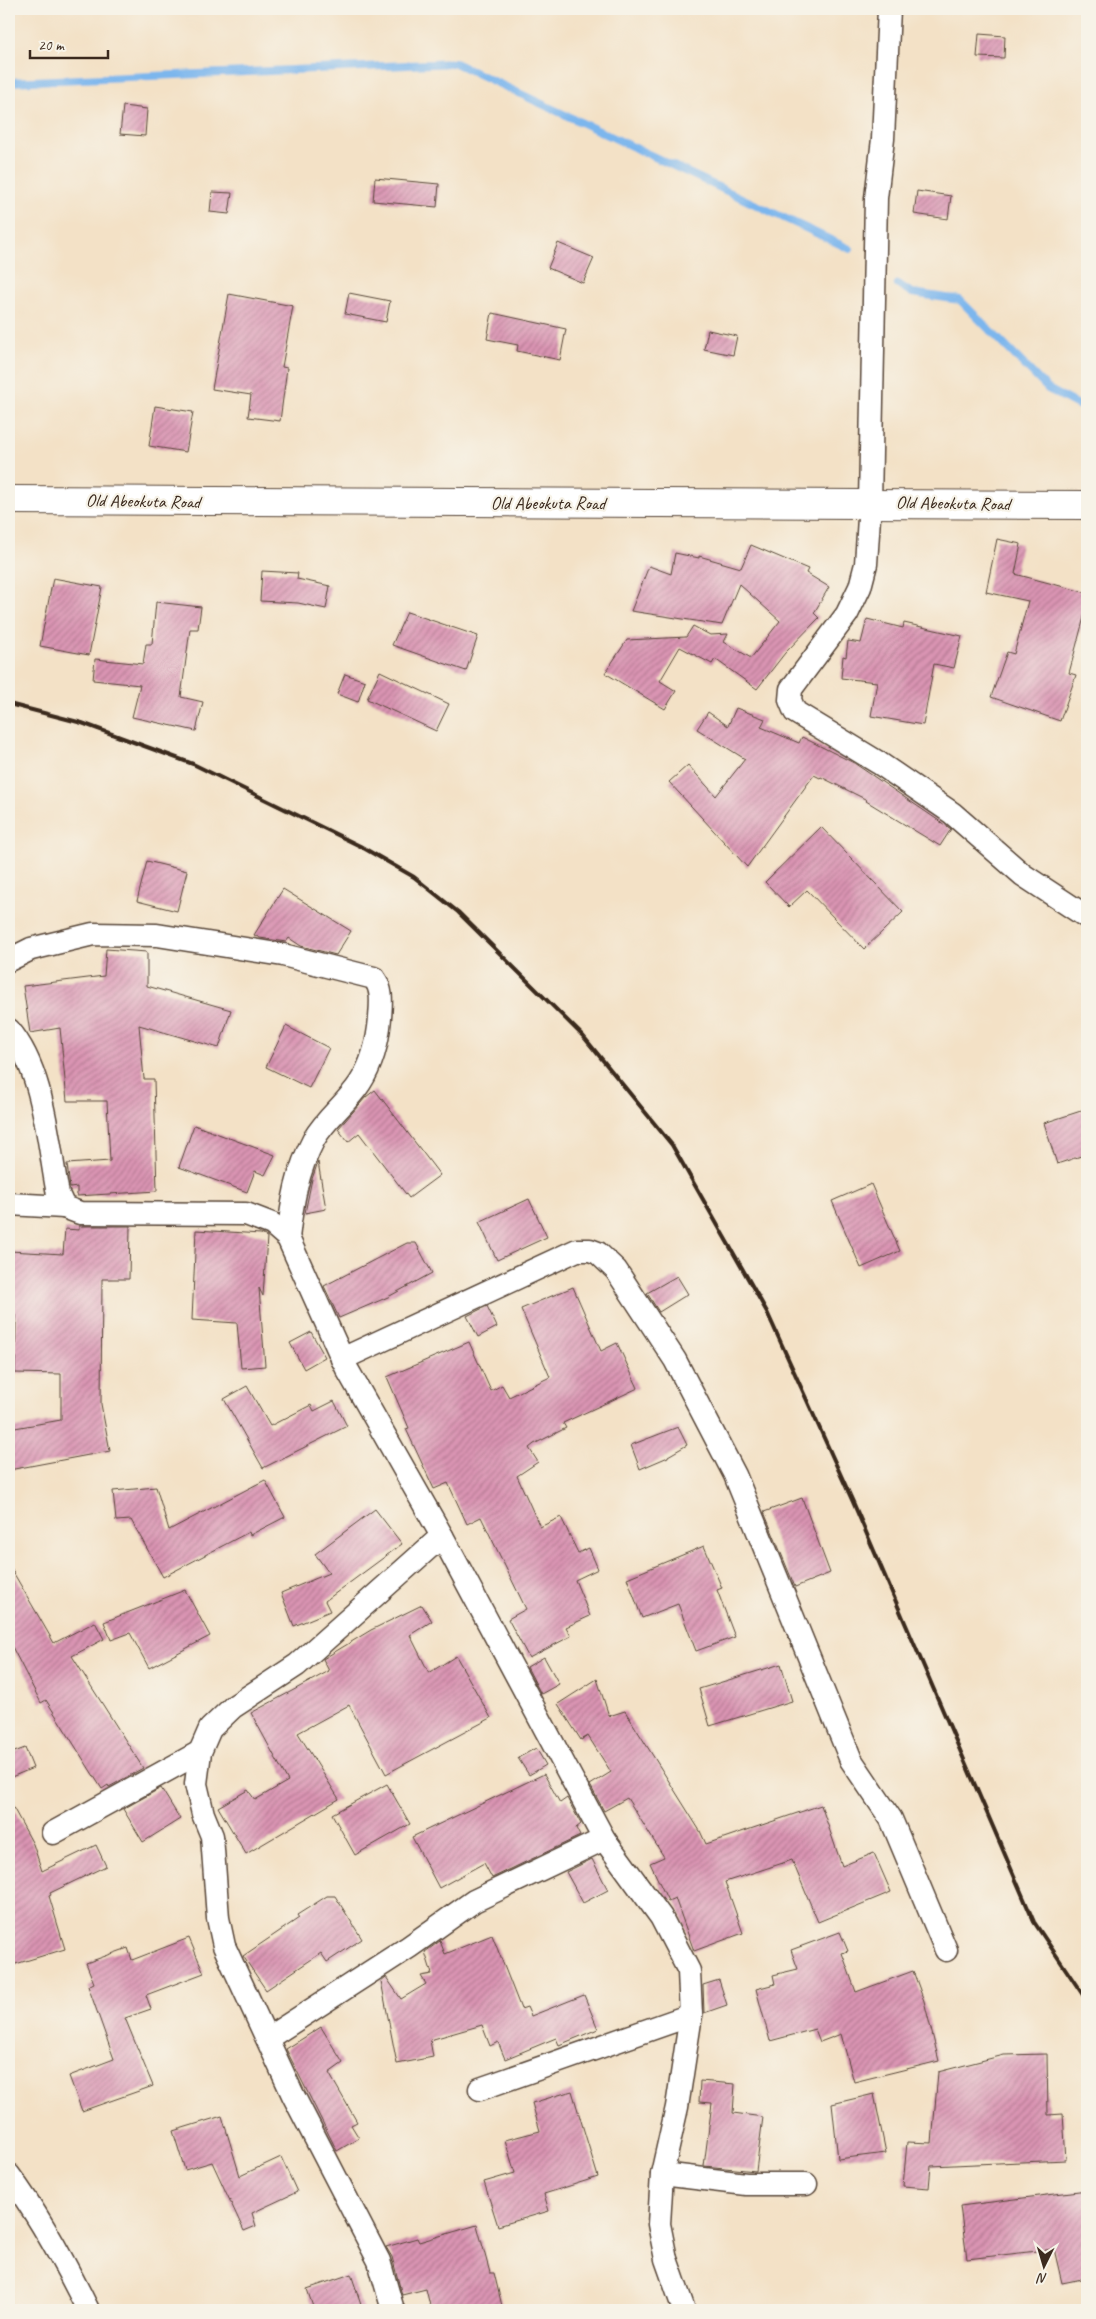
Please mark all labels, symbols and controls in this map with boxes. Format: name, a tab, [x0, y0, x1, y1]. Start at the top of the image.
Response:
scale bar	[30, 28, 108, 60]
text: 20 m	[38, 36, 65, 55]
street label: Old Abeokuta Road	[86, 489, 203, 513]
street label: Old Abeokuta Road	[896, 491, 1013, 515]
street label: Old Abeokuta Road	[491, 492, 608, 514]
north arrow	[1018, 2242, 1068, 2292]
text: N	[1036, 2269, 1048, 2287]

